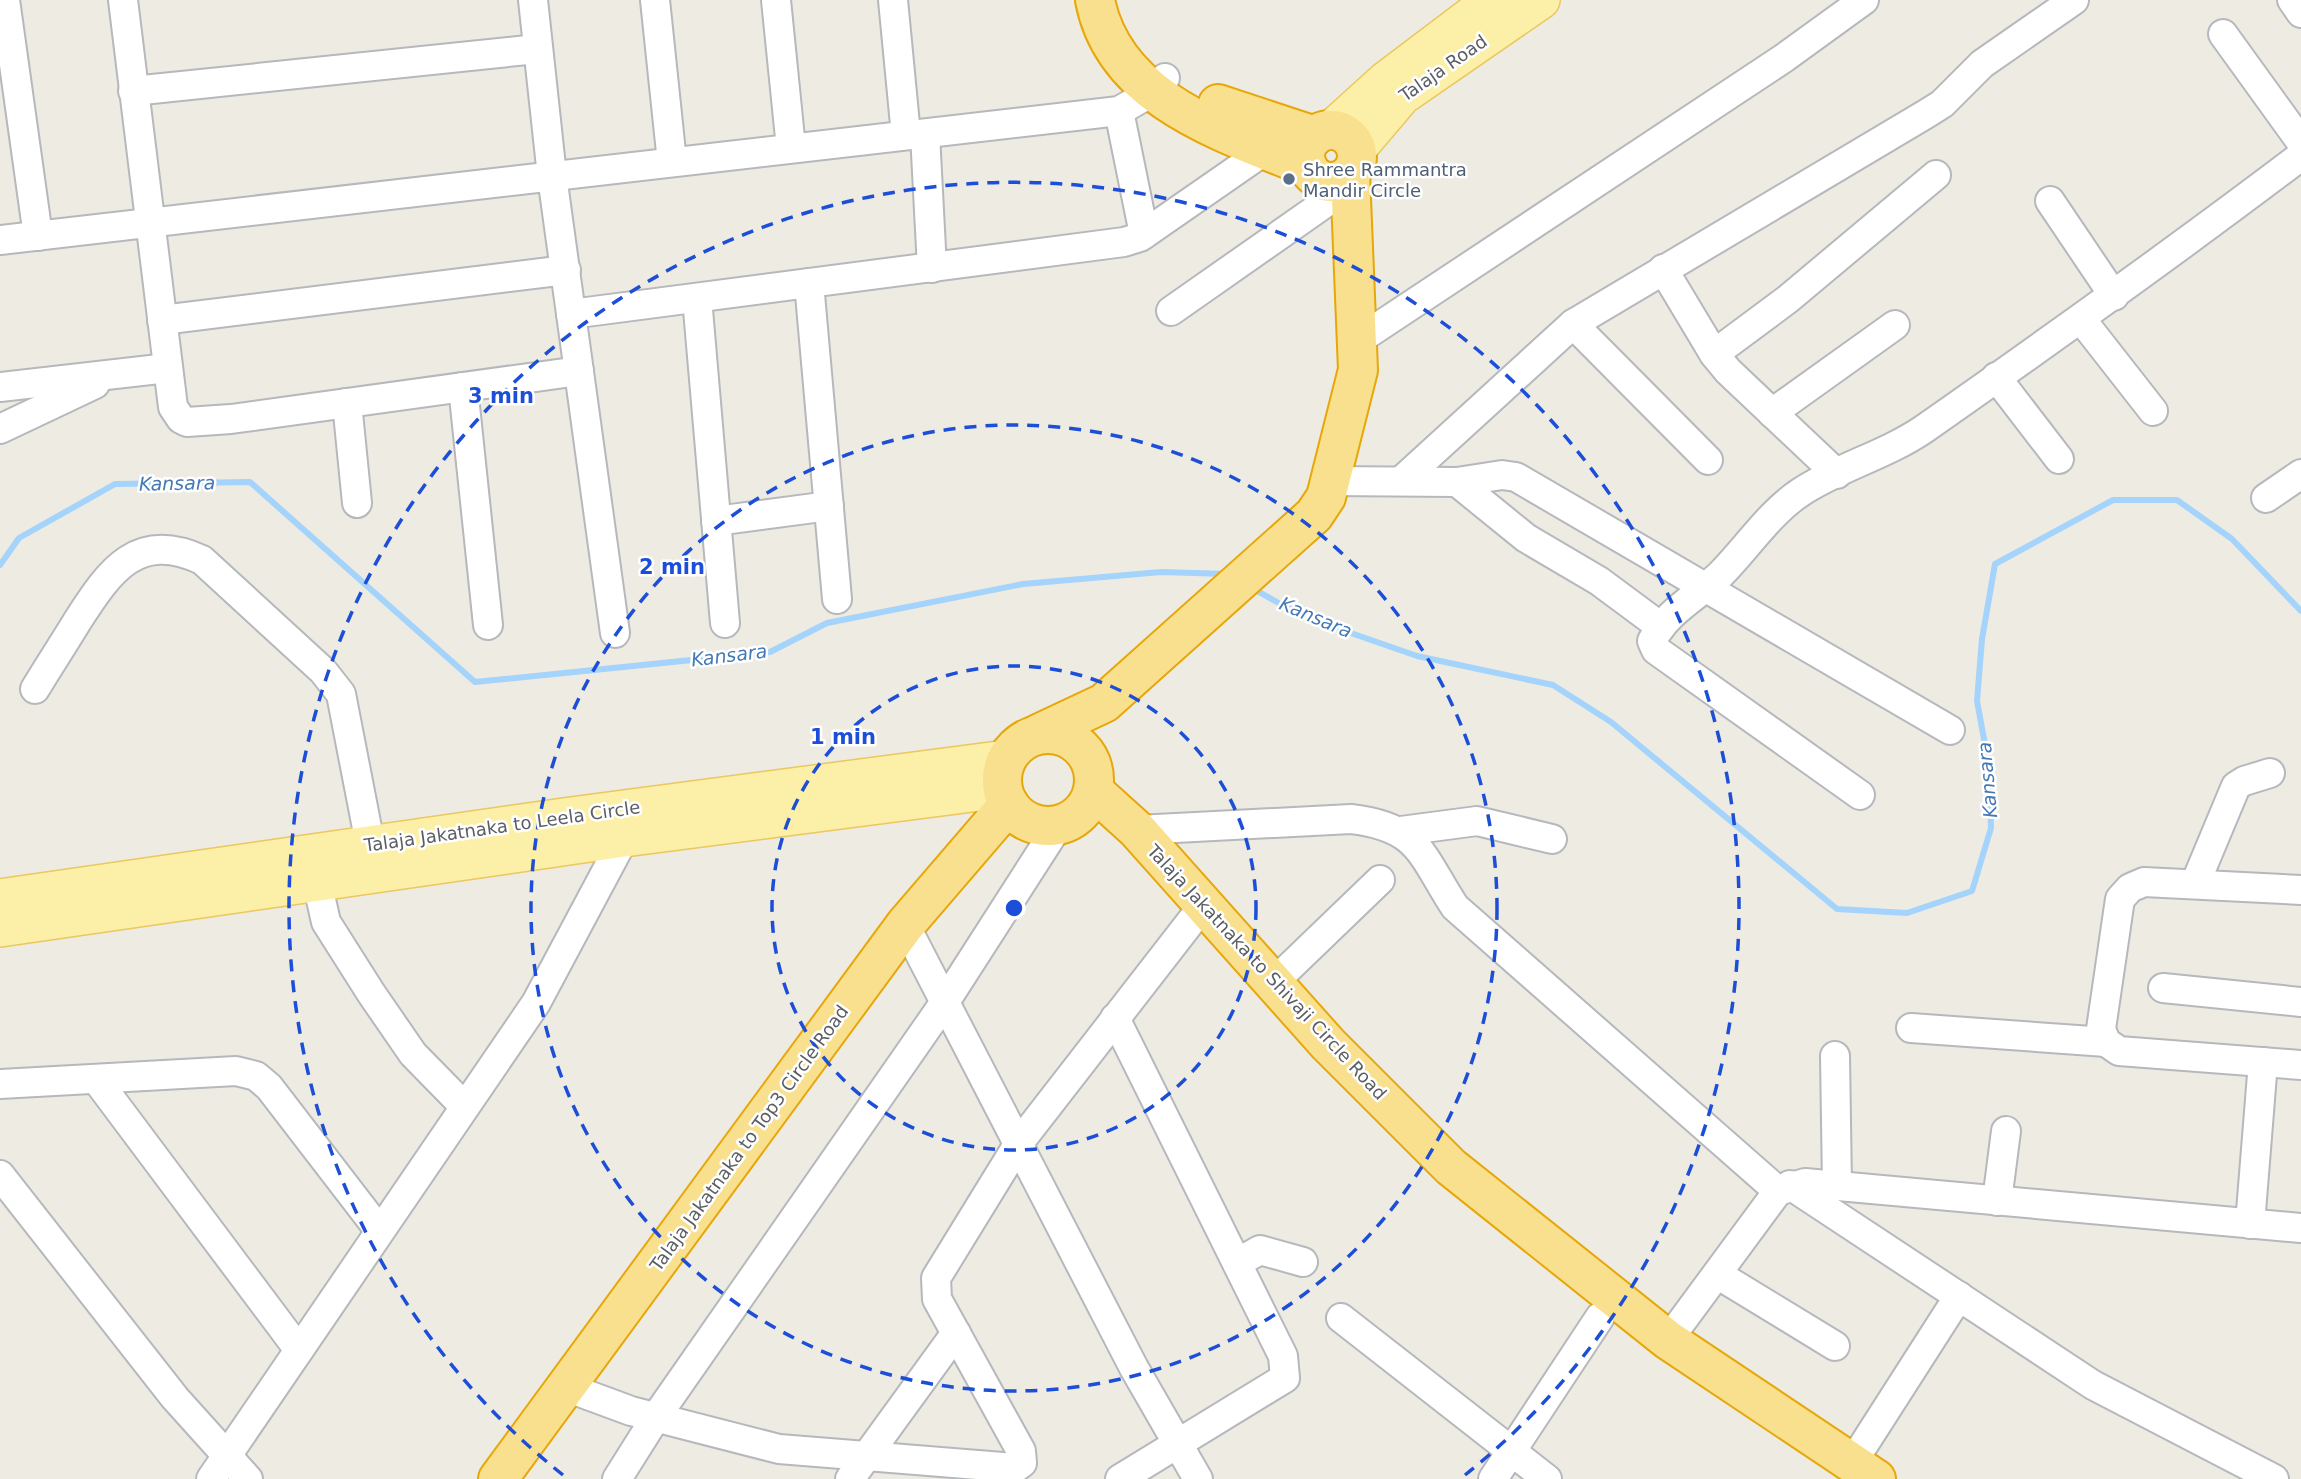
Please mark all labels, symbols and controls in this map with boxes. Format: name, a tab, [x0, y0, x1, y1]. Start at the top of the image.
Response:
street label: Talaja Road	[1394, 30, 1491, 106]
place label: Shree Rammantra Mandir Circle	[1303, 159, 1467, 201]
marker: Shree Rammantra Mandir Circle	[1281, 171, 1297, 187]
text: 3 min	[468, 384, 534, 408]
water label: Kansara	[139, 471, 215, 495]
text: 2 min	[639, 555, 705, 579]
water label: Kansara	[1277, 592, 1355, 642]
water label: Kansara	[690, 639, 768, 671]
text: 1 min	[810, 725, 876, 749]
water label: Kansara	[1973, 741, 2001, 819]
street label: Talaja Jakatnaka to Leela Circle	[362, 796, 641, 856]
street label: Talaja Jakatnaka to Shivaji Circle Road	[1142, 839, 1391, 1104]
centre of rings	[1002, 896, 1026, 920]
street label: Talaja Jakatnaka to Top3 Circle Road	[645, 1001, 853, 1276]

